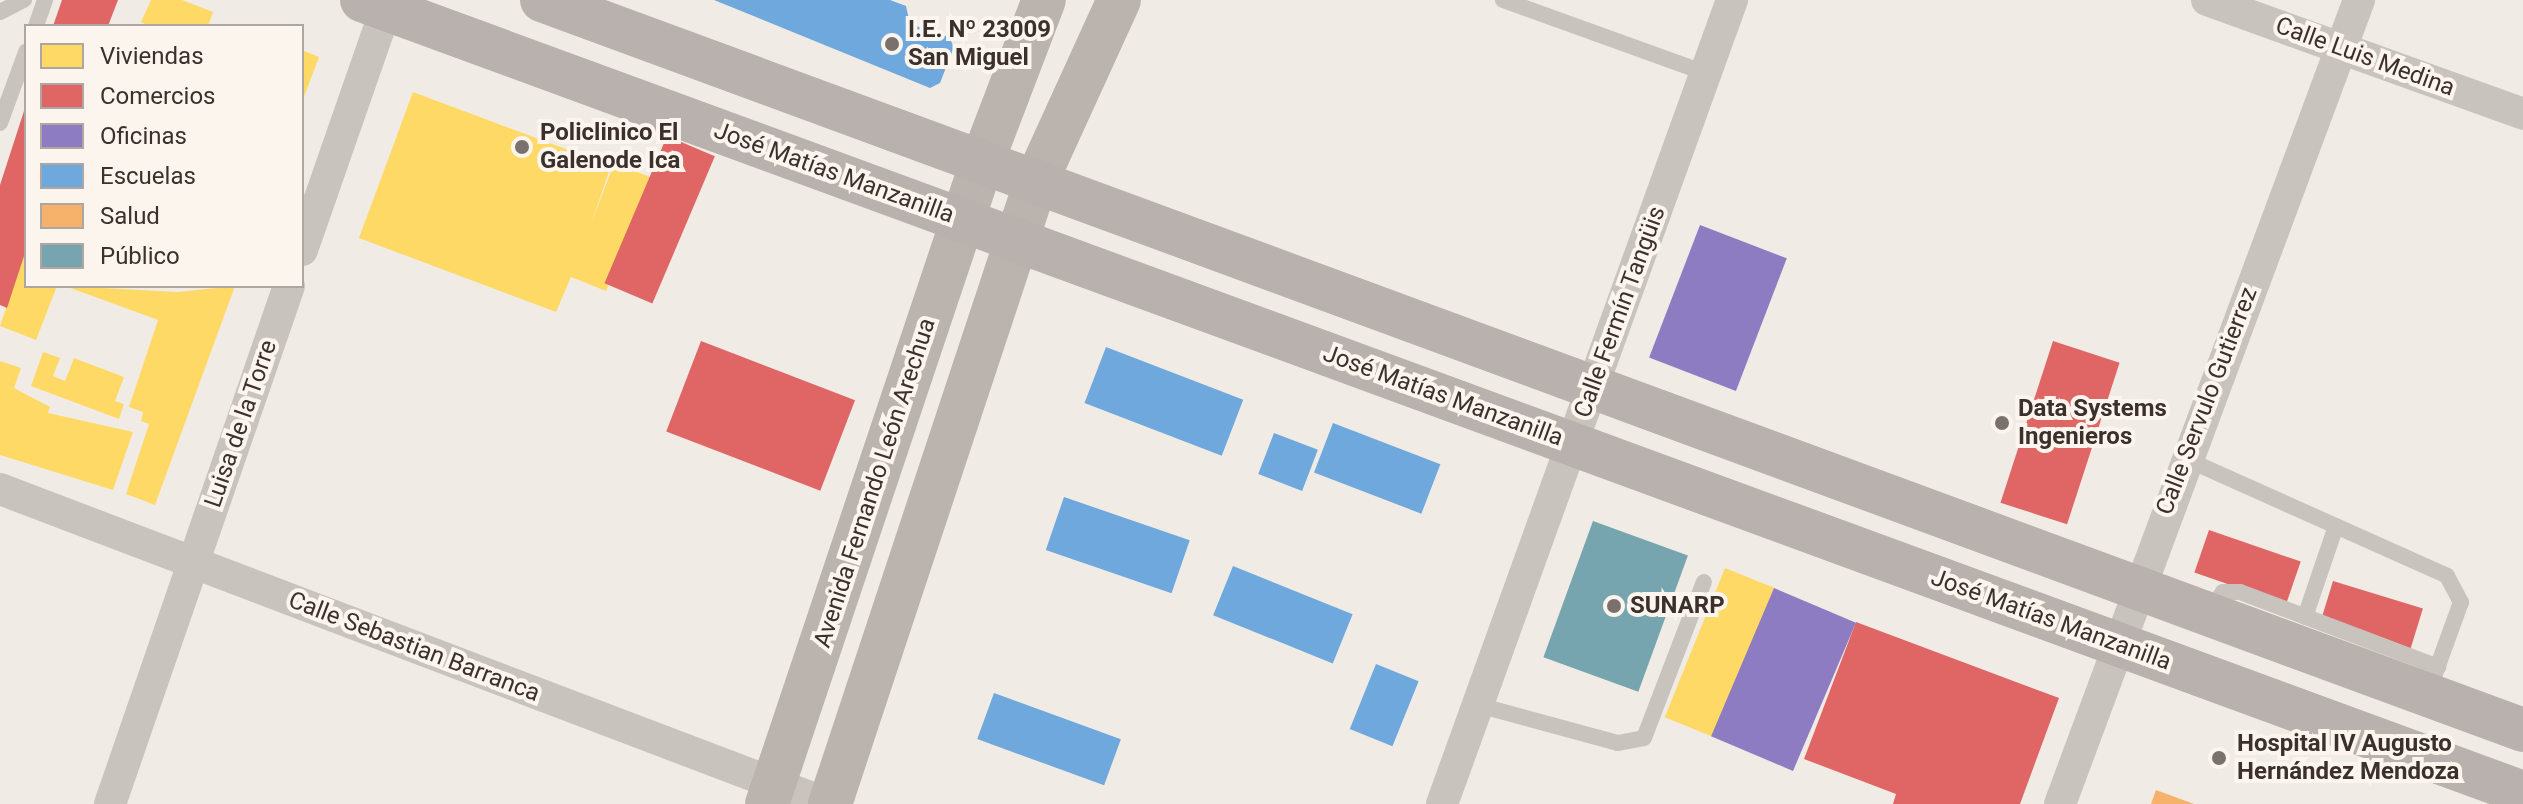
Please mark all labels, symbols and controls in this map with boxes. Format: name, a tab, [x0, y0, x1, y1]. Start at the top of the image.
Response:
street label: Calle Luis Medina	[2272, 11, 2458, 103]
place label: I.E. Nº 23009 San Miguel	[908, 16, 1051, 72]
legend	[24, 24, 304, 288]
marker: I.E. Nº 23009 San Miguel	[883, 35, 901, 53]
text: Viviendas	[100, 42, 204, 70]
text: Comercios	[100, 82, 215, 110]
street label: José Matías Manzanilla	[710, 116, 958, 230]
place label: Policlinico El Galenode Ica	[540, 119, 680, 175]
text: Oficinas	[100, 122, 187, 150]
marker: Policlinico El Galenode Ica	[511, 136, 533, 158]
text: Escuelas	[100, 162, 196, 190]
text: Salud	[100, 202, 160, 230]
street label: Calle Fermín Tangüis	[1568, 202, 1672, 422]
text: Público	[100, 242, 180, 270]
street label: Calle Servulo Gutierrez	[2150, 283, 2264, 519]
street label: Avenida Fernando León Arechua	[808, 315, 942, 651]
street label: Luisa de la Torre	[199, 336, 283, 512]
street label: José Matías Manzanilla	[1319, 339, 1567, 453]
place label: Data Systems Ingenieros	[2018, 395, 2167, 451]
marker: Data Systems Ingenieros	[1993, 414, 2011, 432]
street label: José Matías Manzanilla	[1927, 563, 2175, 677]
street label: Calle Sebastian Barranca	[284, 586, 544, 708]
place label: SUNARP	[1630, 592, 1725, 620]
marker: SUNARP	[1605, 597, 1623, 615]
place label: Hospital IV Augusto Hernández Mendoza	[2237, 730, 2459, 786]
marker: Hospital IV Augusto Hernández Mendoza	[2208, 747, 2230, 769]

